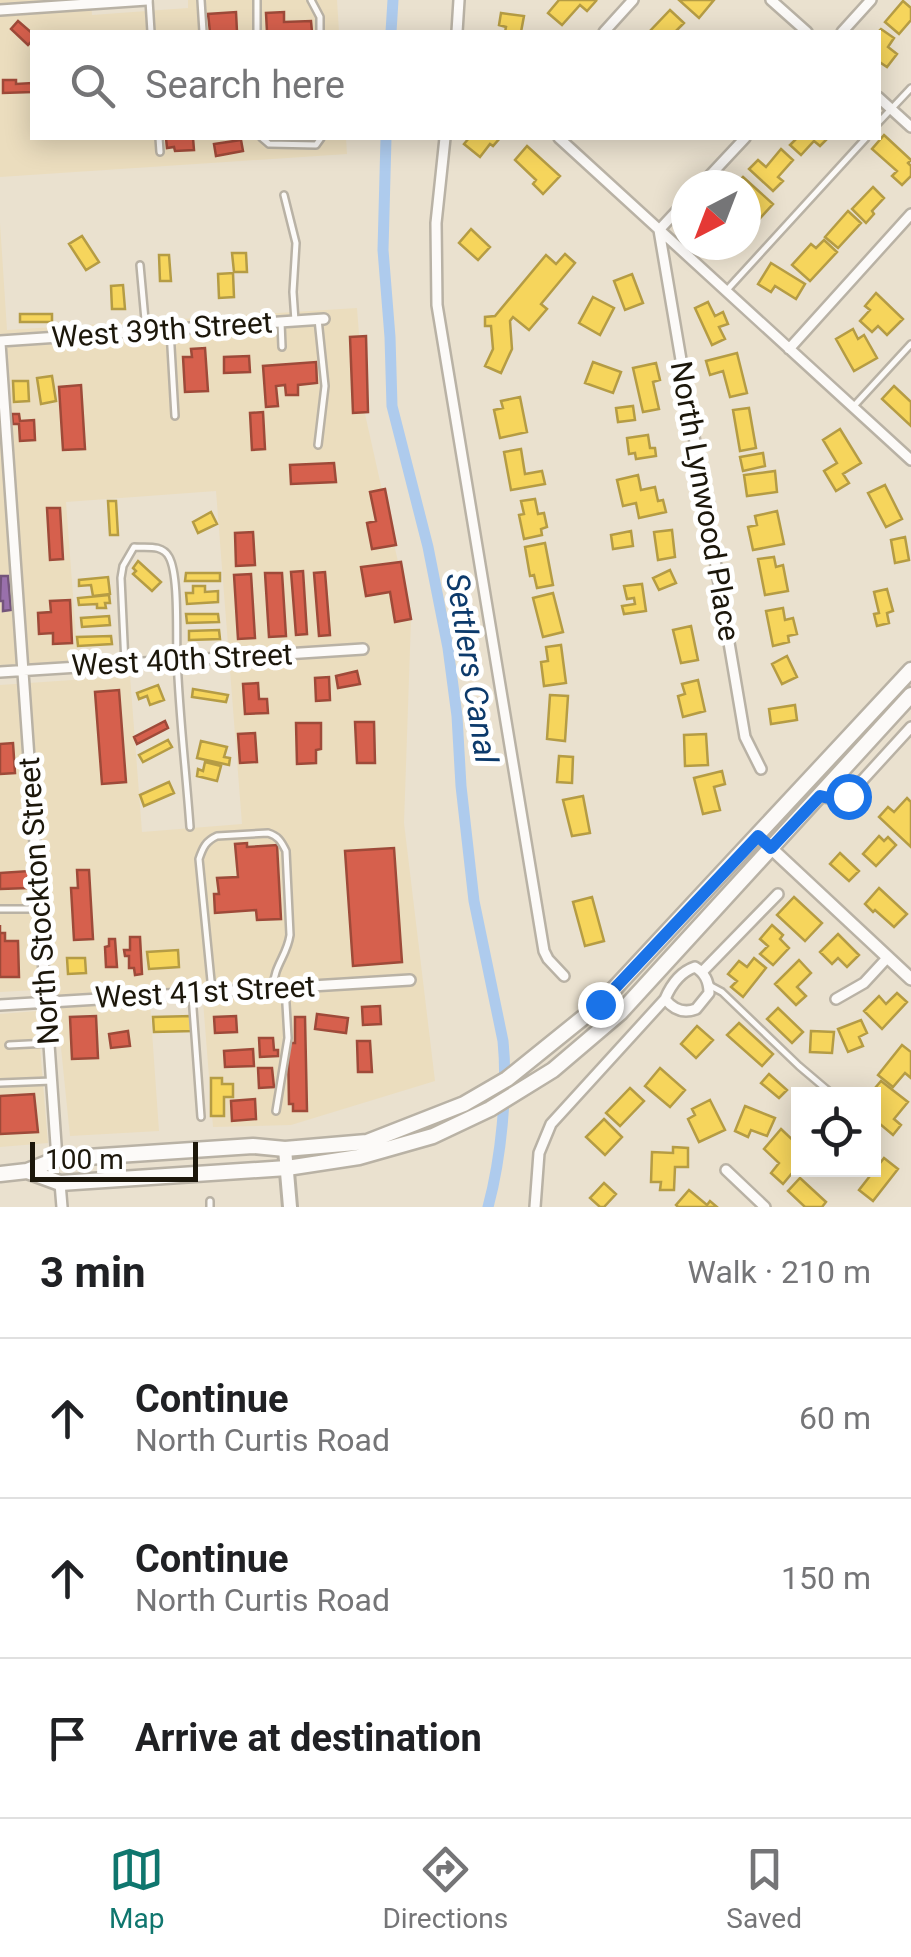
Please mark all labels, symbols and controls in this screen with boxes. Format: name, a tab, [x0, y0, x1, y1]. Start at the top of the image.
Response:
search box	[30, 30, 881, 140]
icon: search	[65, 58, 120, 113]
text: Search here	[145, 63, 345, 107]
north arrow	[671, 170, 761, 260]
street label: West 39th Street	[50, 304, 274, 355]
street label: North Lynwood Place	[664, 358, 747, 644]
water label: Settlers Canal	[438, 570, 506, 766]
street label: West 40th Street	[70, 636, 293, 683]
street label: North Stockton Street	[11, 756, 66, 1046]
route start	[826, 774, 872, 820]
street label: West 41st Street	[94, 968, 316, 1015]
route end	[578, 982, 624, 1028]
map controls	[791, 1087, 881, 1177]
button: locate	[791, 1087, 881, 1177]
scale bar	[30, 1137, 198, 1182]
text: 100 m	[45, 1143, 124, 1176]
text: 3 min	[40, 1248, 146, 1297]
text: Walk · 210 m	[688, 1253, 871, 1291]
text: Continue	[135, 1377, 289, 1421]
icon: ahead	[40, 1391, 95, 1446]
text: 60 m	[799, 1399, 871, 1437]
text: North Curtis Road	[135, 1421, 390, 1459]
text: Continue	[135, 1537, 289, 1581]
icon: ahead	[40, 1551, 95, 1606]
text: 150 m	[781, 1559, 871, 1597]
text: North Curtis Road	[135, 1581, 390, 1619]
icon: arrive	[40, 1711, 95, 1766]
text: Arrive at destination	[135, 1716, 482, 1760]
tab: Map	[109, 1842, 164, 1935]
tab: Directions	[382, 1842, 508, 1935]
tab: Saved	[726, 1842, 802, 1935]

